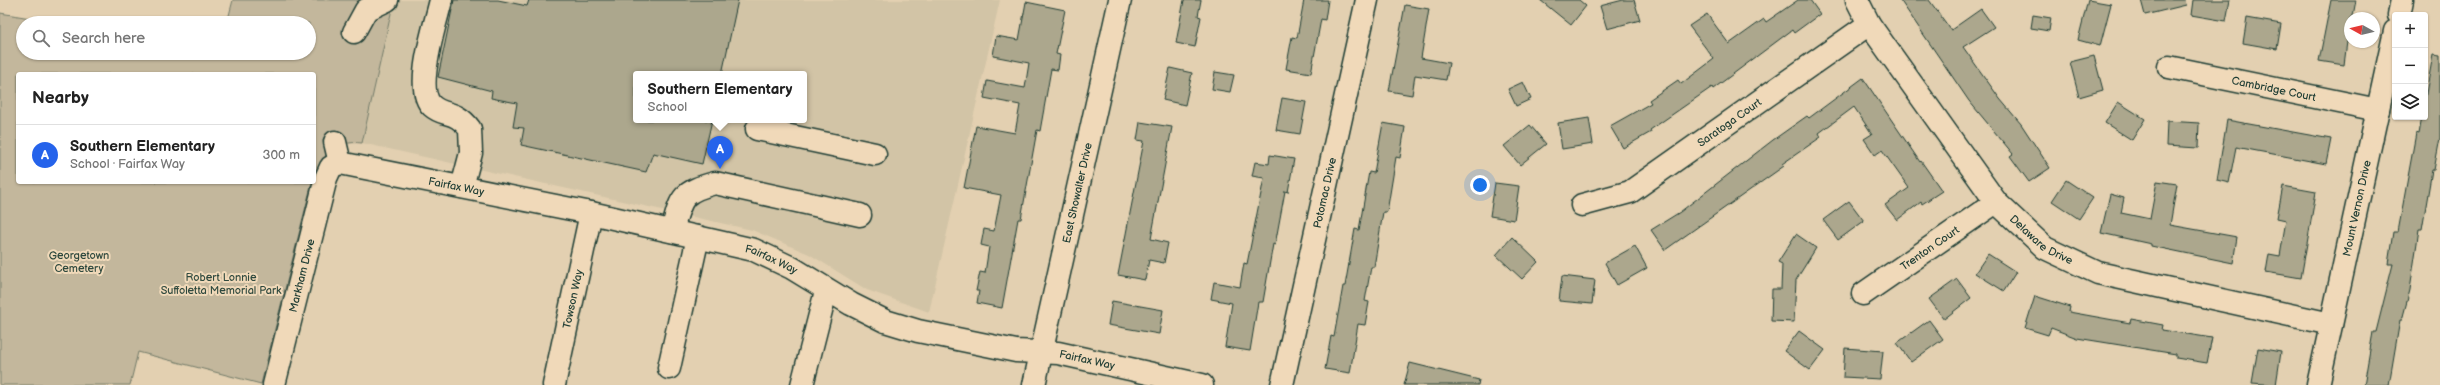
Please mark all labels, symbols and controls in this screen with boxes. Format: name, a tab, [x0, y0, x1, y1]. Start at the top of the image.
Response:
north arrow	[2344, 12, 2380, 48]
map controls	[2392, 12, 2428, 120]
button: +	[2392, 12, 2428, 48]
search box	[16, 16, 316, 60]
icon: search	[30, 27, 52, 49]
text: Search here	[62, 29, 145, 48]
button: −	[2392, 48, 2428, 84]
popup	[633, 71, 807, 123]
street label: Cambridge Court	[2230, 74, 2318, 104]
text: Southern Elementary	[648, 80, 792, 99]
button: layers	[2392, 84, 2428, 120]
text: Nearby	[32, 88, 89, 108]
street label: Saratoga Court	[1695, 95, 1764, 149]
text: School	[648, 99, 687, 115]
pin: A	[707, 136, 733, 169]
text: Southern Elementary	[70, 137, 215, 156]
street label: East Showalter Drive	[1059, 141, 1095, 244]
text: A	[41, 147, 49, 163]
text: 300 m	[262, 147, 300, 163]
text: School · Fairfax Way	[70, 156, 185, 172]
street label: Potomac Drive	[1310, 156, 1339, 229]
street label: Mount Vernon Drive	[2340, 158, 2373, 257]
street label: Fairfax Way	[427, 174, 485, 198]
your location	[1470, 175, 1490, 195]
street label: Delaware Drive	[2007, 212, 2075, 267]
street label: Trenton Court	[1898, 223, 1962, 273]
street label: Markham Drive	[286, 237, 317, 314]
street label: Fairfax Way	[744, 242, 800, 277]
park label: Georgetown Cemetery	[49, 249, 109, 275]
street label: Towson Way	[560, 268, 585, 330]
park label: Robert Lonnie Suffoletta Memorial Park	[161, 271, 282, 297]
street label: Fairfax Way	[1058, 347, 1116, 372]

